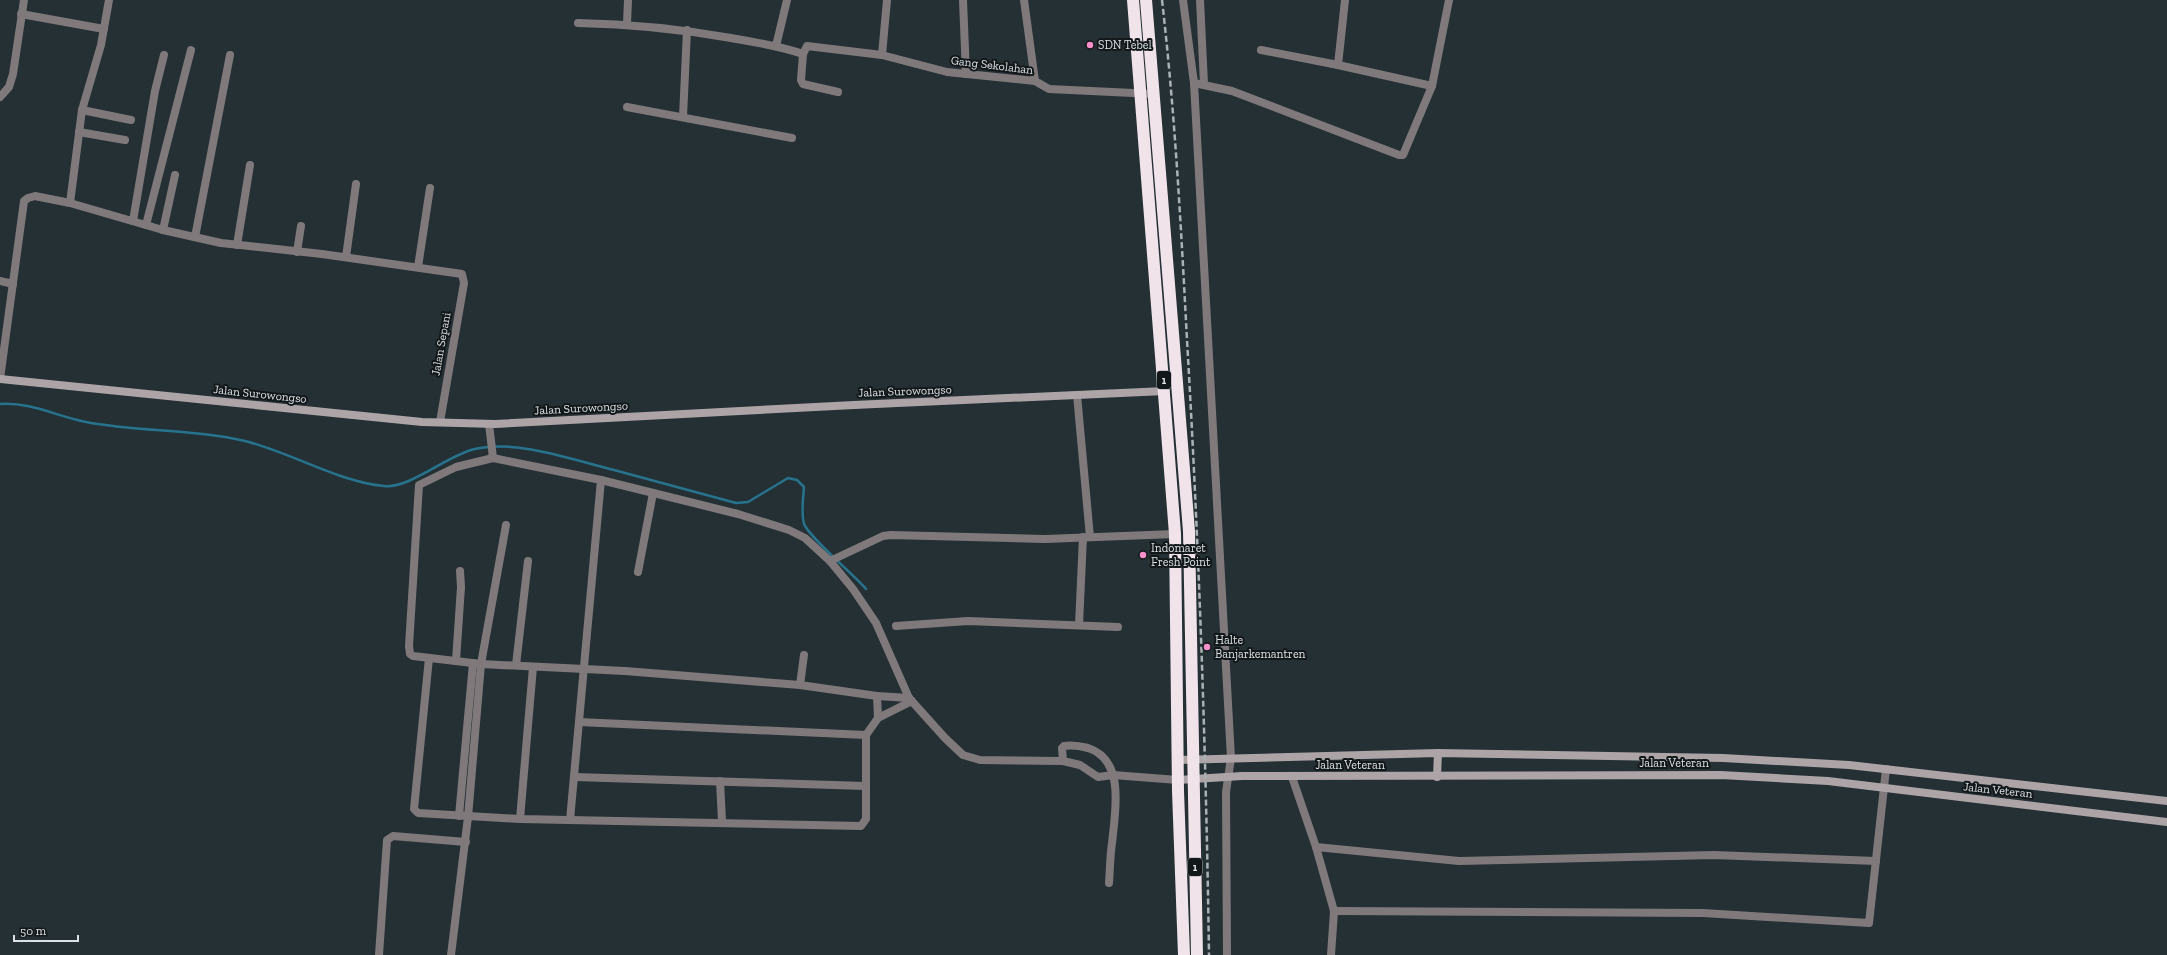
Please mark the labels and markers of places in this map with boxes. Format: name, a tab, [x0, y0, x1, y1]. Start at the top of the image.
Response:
place label: SDN Tebel	[1098, 38, 1152, 52]
marker: SDN Tebel	[1085, 40, 1095, 50]
place label: Indomaret Fresh Point	[1151, 541, 1211, 569]
marker: Indomaret Fresh Point	[1138, 550, 1148, 560]
place label: Halte Banjarkemantren	[1215, 633, 1306, 662]
marker: Halte Banjarkemantren	[1202, 642, 1212, 652]

